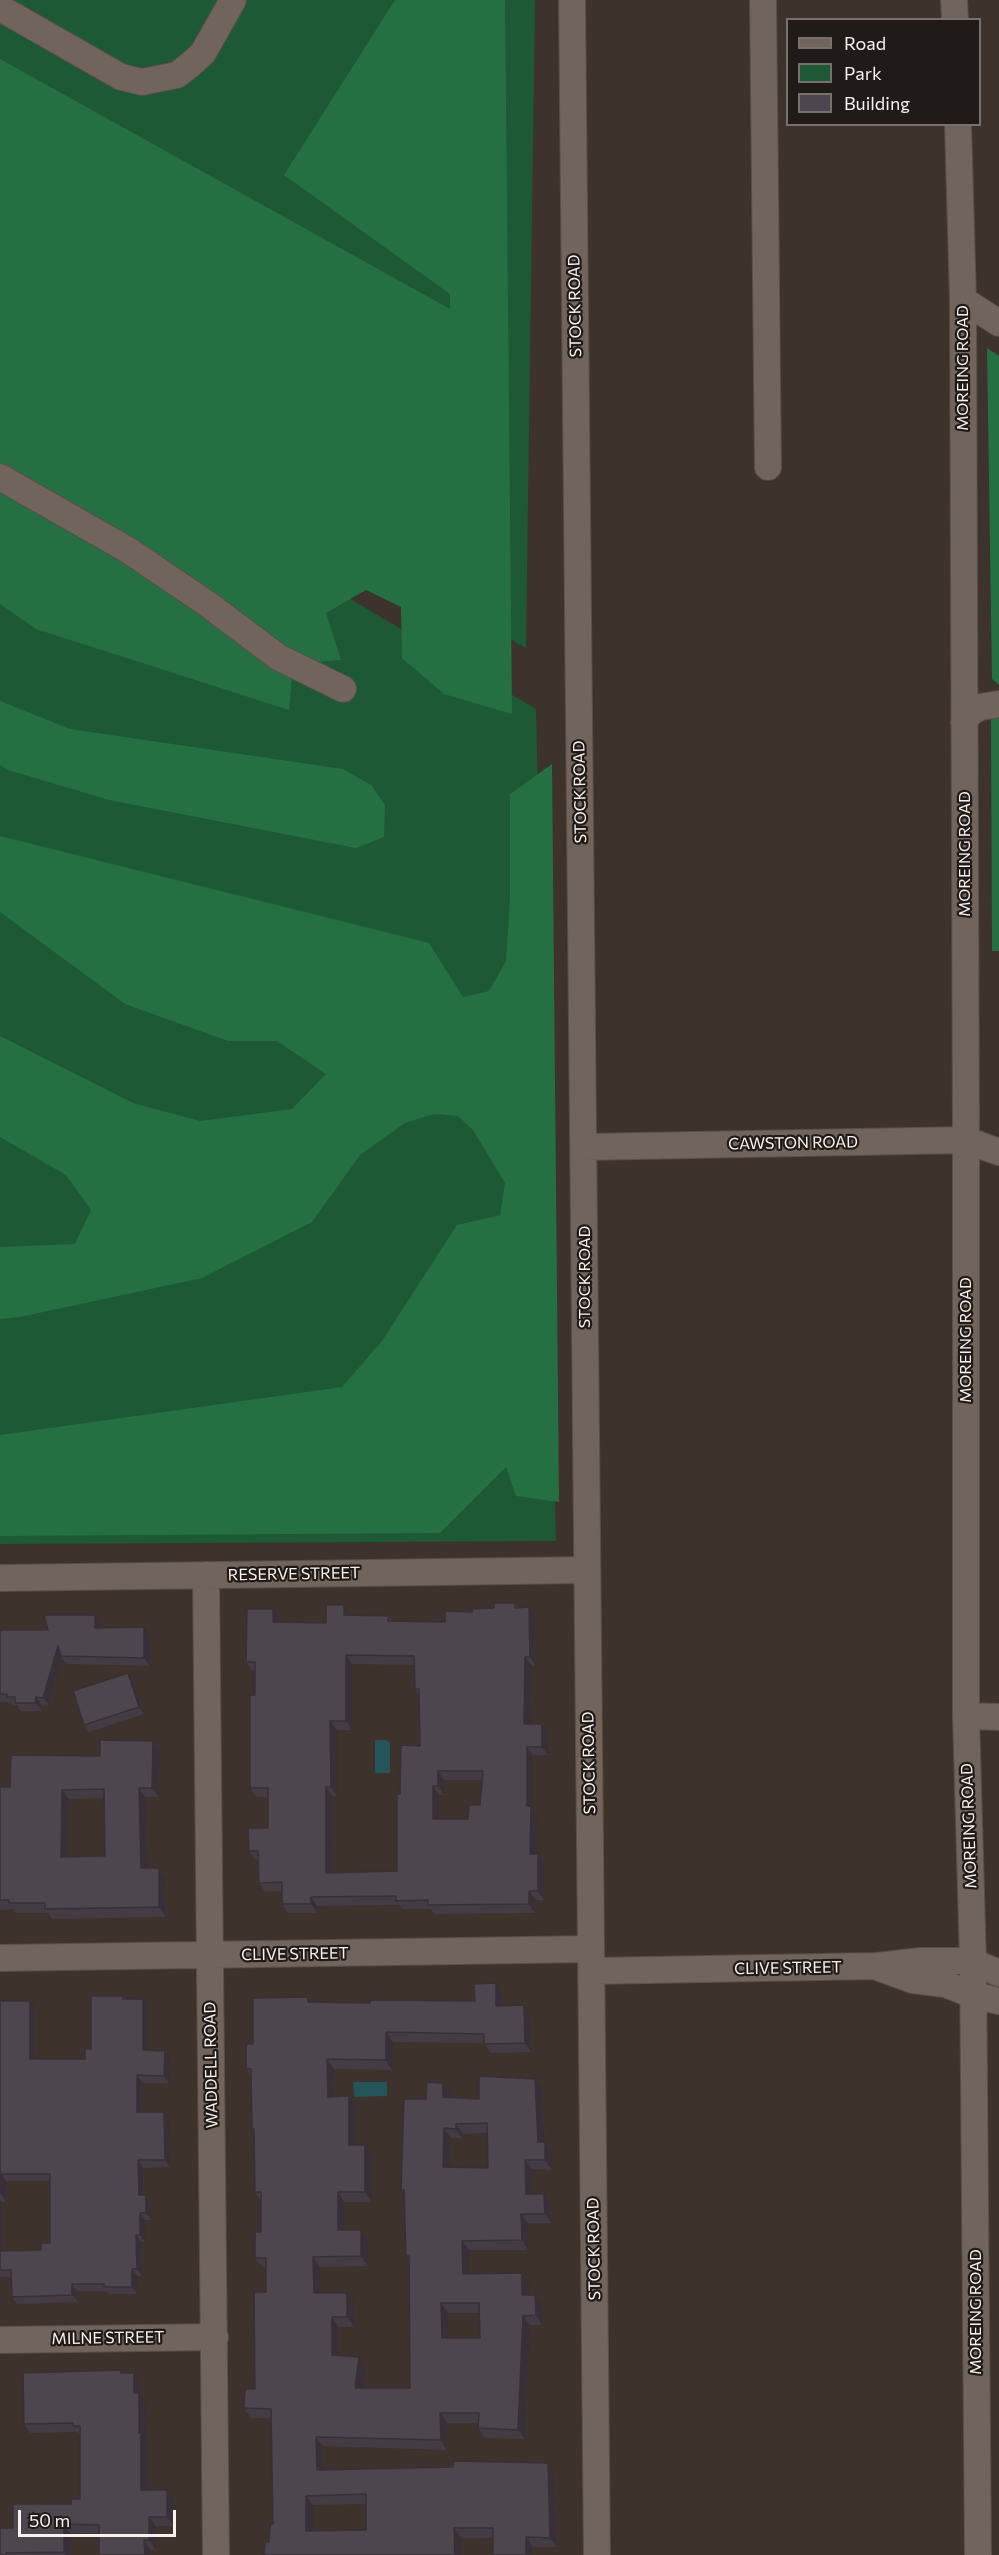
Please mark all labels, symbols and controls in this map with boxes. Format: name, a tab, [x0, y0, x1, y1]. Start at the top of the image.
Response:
legend	[786, 18, 981, 126]
text: Road	[844, 32, 886, 54]
text: Park	[844, 62, 882, 84]
text: Building	[844, 92, 910, 114]
street label: STOCK ROAD	[565, 255, 585, 357]
street label: MOREING ROAD	[953, 305, 973, 431]
street label: STOCK ROAD	[570, 741, 590, 843]
street label: MOREING ROAD	[955, 791, 975, 917]
street label: CAWSTON ROAD	[728, 1132, 858, 1154]
street label: STOCK ROAD	[575, 1226, 595, 1328]
street label: MOREING ROAD	[956, 1277, 976, 1403]
street label: RESERVE STREET	[228, 1563, 360, 1585]
street label: STOCK ROAD	[579, 1712, 599, 1814]
street label: MOREING ROAD	[957, 1763, 981, 1889]
street label: CLIVE STREET	[241, 1943, 349, 1965]
street label: CLIVE STREET	[734, 1957, 842, 1979]
street label: WADDELL ROAD	[200, 2002, 222, 2128]
street label: STOCK ROAD	[584, 2198, 604, 2300]
street label: MOREING ROAD	[966, 2249, 986, 2375]
street label: MILNE STREET	[51, 2327, 165, 2349]
scale bar	[21, 2498, 178, 2536]
text: 50 m	[29, 2509, 70, 2531]

